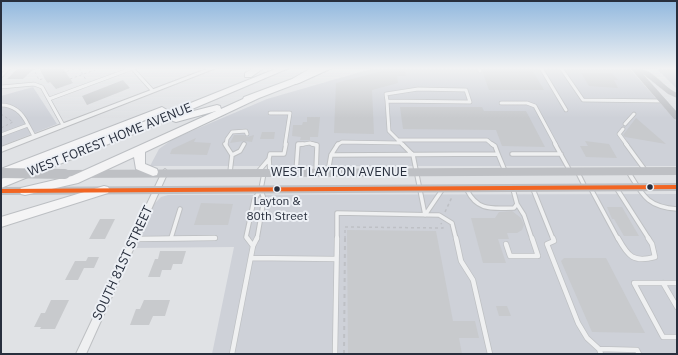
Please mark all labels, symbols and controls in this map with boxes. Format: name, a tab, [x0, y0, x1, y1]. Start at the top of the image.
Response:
street label: WEST FOREST HOME AVENUE	[26, 100, 194, 180]
street label: WEST LAYTON AVENUE	[271, 164, 407, 180]
unlabelled marker	[645, 182, 655, 192]
marker: Layton & 80th Street	[272, 184, 282, 194]
place label: Layton & 80th Street	[246, 195, 308, 223]
street label: SOUTH 81ST STREET	[90, 203, 156, 323]

